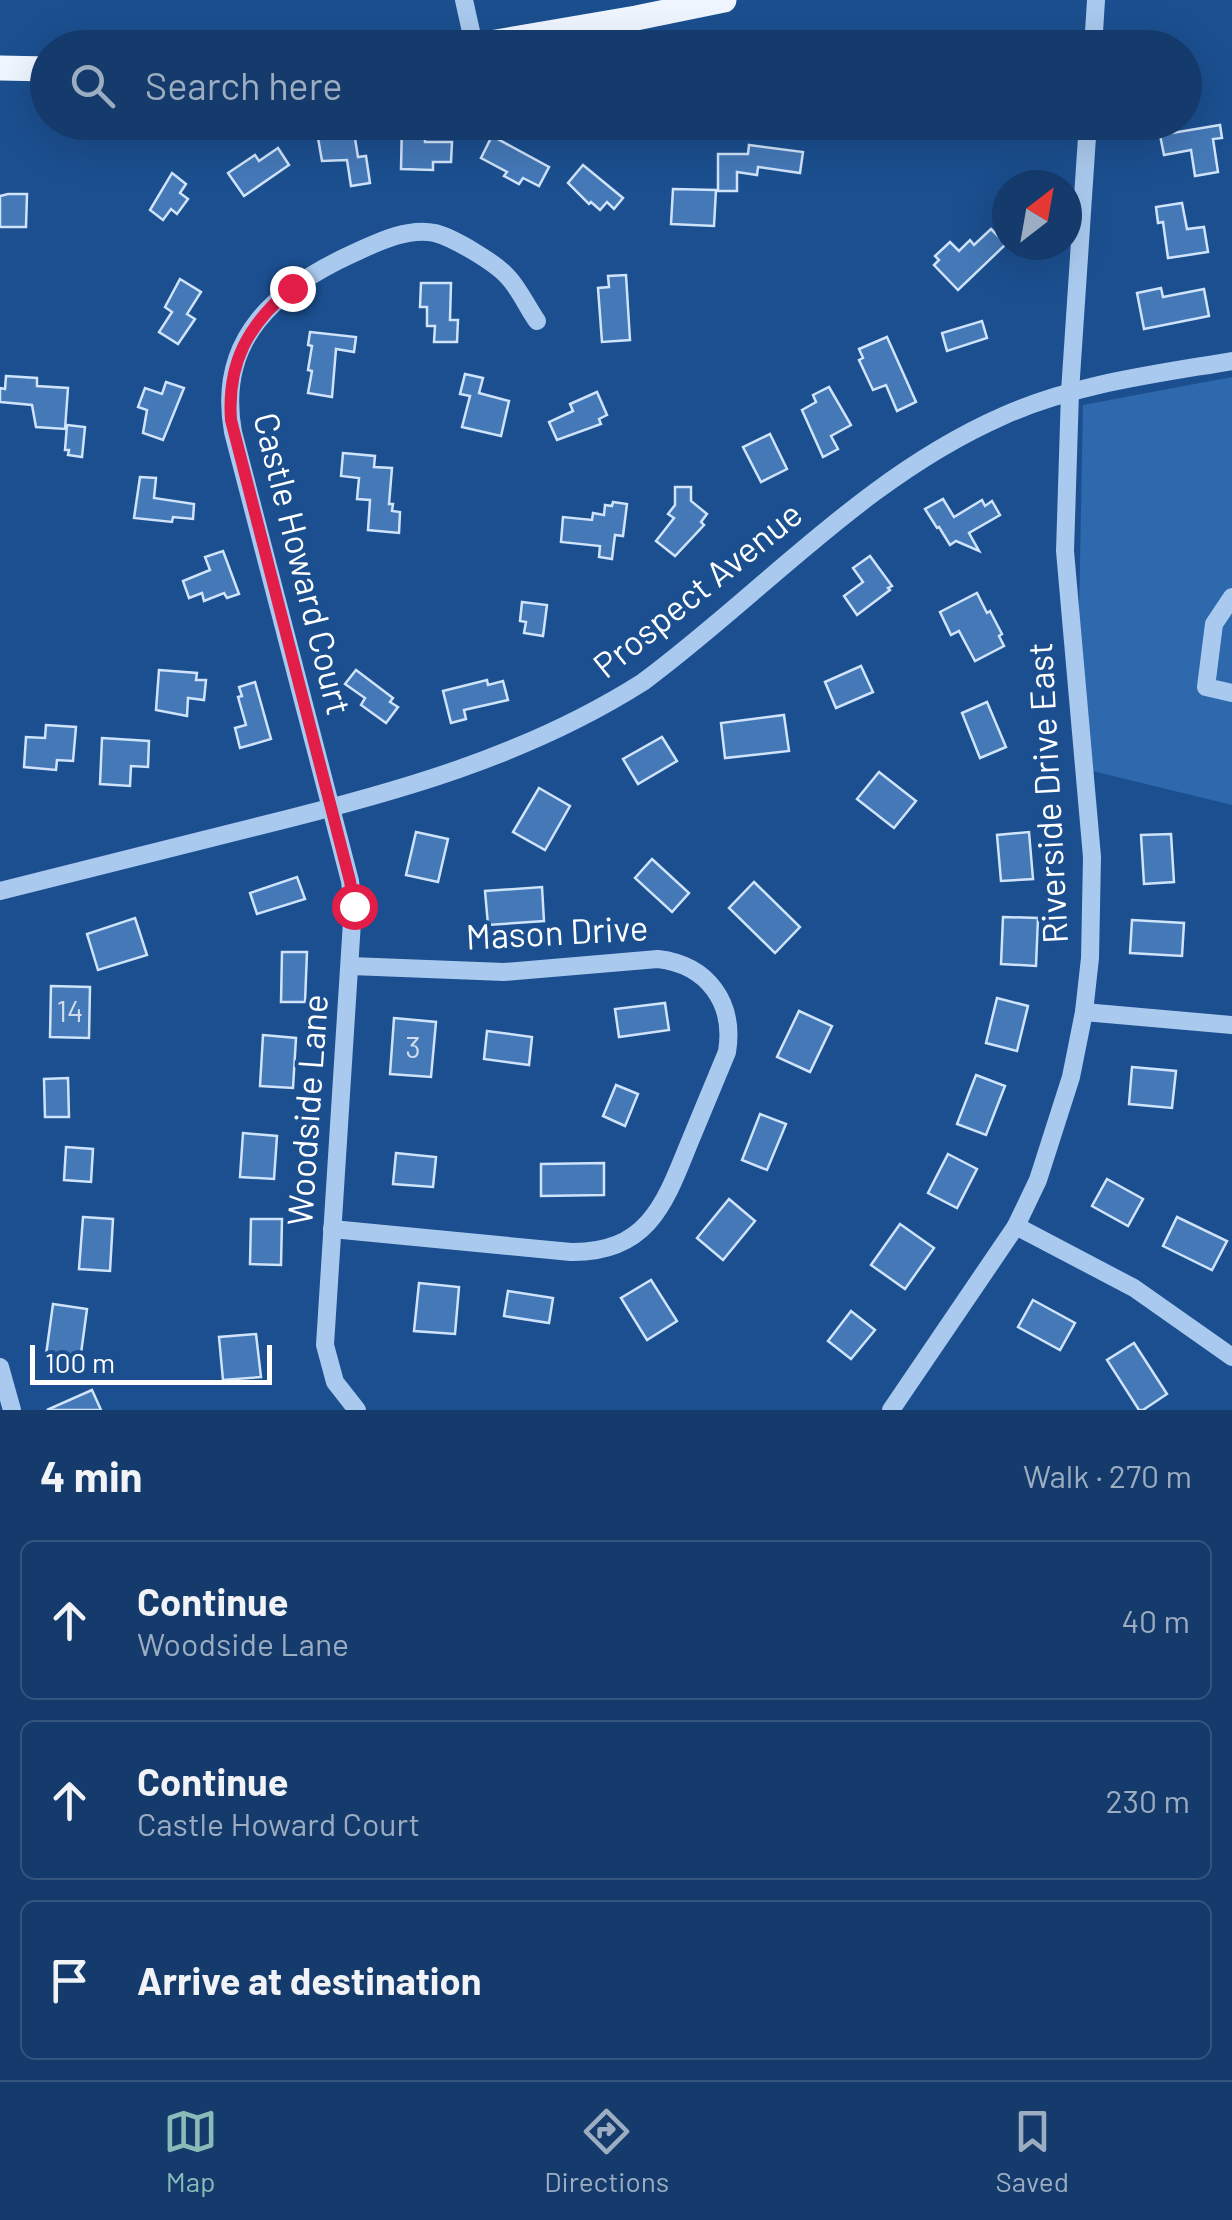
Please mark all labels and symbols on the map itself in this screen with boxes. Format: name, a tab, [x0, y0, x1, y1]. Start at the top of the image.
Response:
north arrow	[992, 170, 1082, 260]
route end	[270, 266, 316, 312]
street label: Castle Howard Court	[246, 408, 362, 719]
street label: Prospect Avenue	[584, 492, 809, 685]
street label: Riverside Drive East	[1017, 641, 1075, 945]
route start	[332, 884, 378, 930]
street label: Mason Drive	[465, 905, 649, 957]
house number: 14	[56, 992, 84, 1028]
street label: Woodside Lane	[277, 993, 335, 1227]
house number: 3	[405, 1028, 421, 1064]
scale bar	[30, 1340, 272, 1384]

